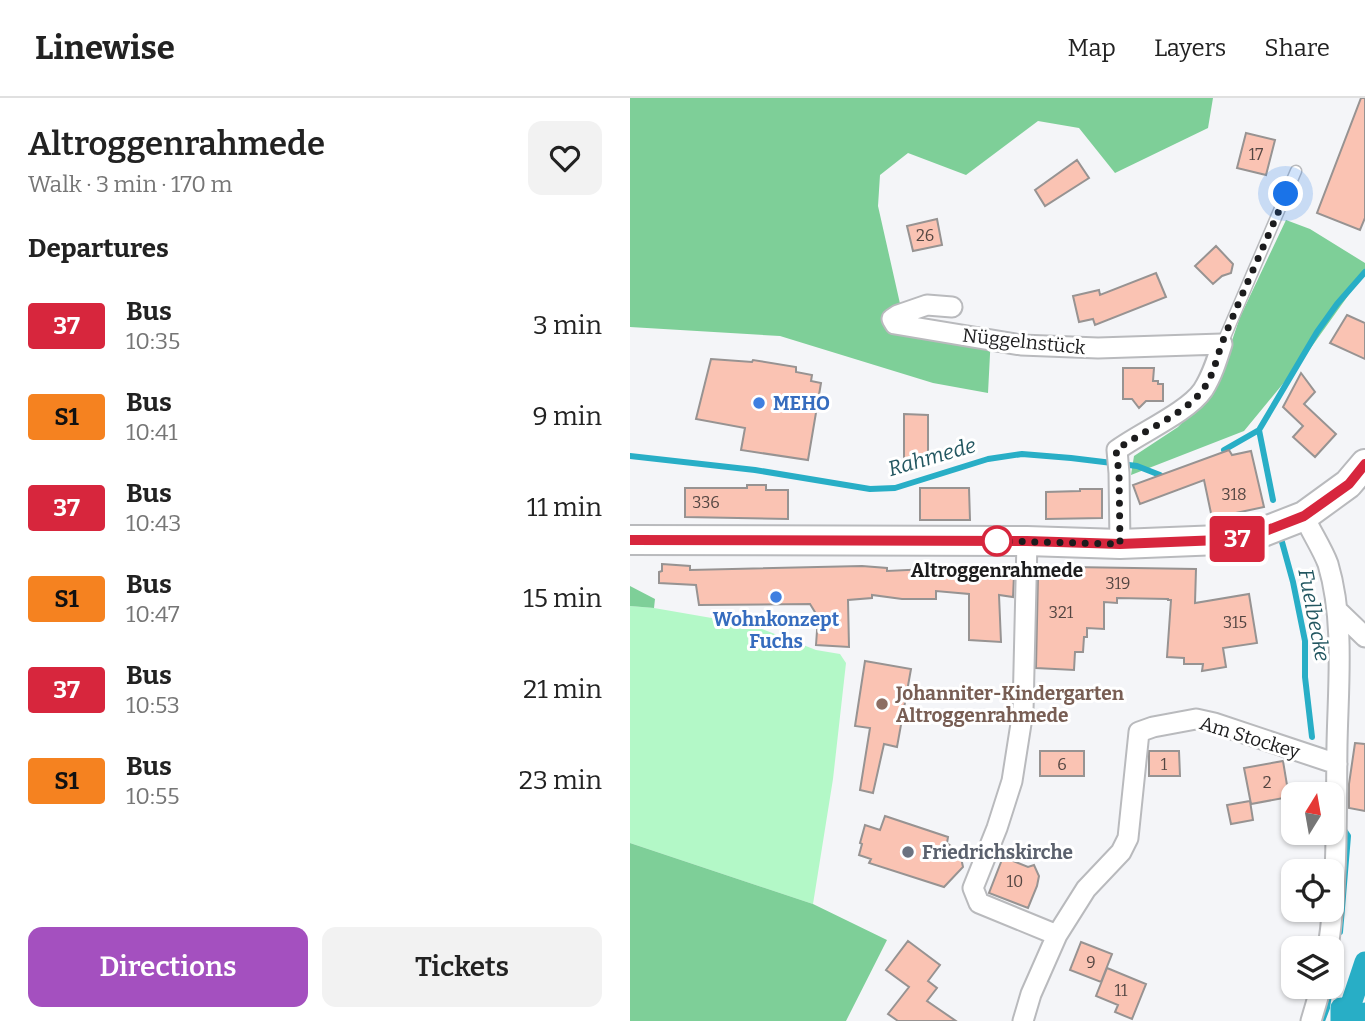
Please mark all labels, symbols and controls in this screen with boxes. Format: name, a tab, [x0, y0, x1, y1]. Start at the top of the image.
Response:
text: Linewise	[35, 28, 175, 68]
text: Map	[1068, 34, 1116, 62]
text: Layers	[1154, 34, 1226, 62]
text: Share	[1264, 34, 1330, 62]
button: heart	[528, 121, 602, 195]
text: Altroggenrahmede	[28, 124, 325, 164]
house number: 17	[1249, 145, 1263, 164]
text: Walk · 3 min · 170 m	[28, 170, 233, 198]
your location	[1268, 176, 1303, 211]
house number: 26	[916, 226, 934, 245]
text: Departures	[28, 233, 169, 264]
text: Bus	[126, 296, 172, 327]
text: 3 min	[533, 310, 602, 341]
text: 37	[53, 312, 80, 340]
street label: Nüggelnstück	[961, 324, 1087, 359]
text: 10:35	[126, 327, 180, 355]
text: Bus	[126, 387, 172, 418]
place label: MEHO	[773, 392, 830, 415]
marker: MEHO	[751, 395, 767, 411]
text: 9 min	[533, 401, 602, 432]
text: S1	[54, 403, 79, 431]
text: 10:41	[126, 418, 178, 446]
water label: Rahmede	[885, 432, 979, 482]
text: Bus	[126, 478, 172, 509]
house number: 318	[1221, 485, 1247, 504]
text: 11 min	[527, 492, 602, 523]
house number: 336	[692, 493, 720, 512]
text: 37	[53, 494, 80, 522]
text: 10:43	[126, 509, 181, 537]
line badge: 37	[1206, 516, 1268, 562]
text: 37	[1224, 525, 1250, 553]
marker: Altroggenrahmede	[982, 526, 1012, 556]
place label: Altroggenrahmede	[911, 559, 1083, 582]
water label: Fuelbecke	[1292, 566, 1336, 664]
text: Bus	[126, 569, 172, 600]
house number: 319	[1106, 574, 1131, 593]
text: 15 min	[523, 583, 602, 614]
text: S1	[54, 585, 79, 613]
marker: Wohnkonzept Fuchs	[768, 589, 784, 605]
text: 10:47	[126, 600, 180, 628]
house number: 321	[1049, 603, 1074, 622]
place label: Wohnkonzept Fuchs	[713, 608, 840, 653]
house number: 315	[1223, 613, 1247, 632]
text: Bus	[126, 660, 172, 691]
text: 21 min	[523, 674, 602, 705]
text: 37	[53, 676, 80, 704]
place label: Johanniter-Kindergarten Altroggenrahmede	[895, 682, 1125, 727]
text: 10:53	[126, 691, 180, 719]
marker: Johanniter-Kindergarten Altroggenrahmede	[874, 696, 890, 712]
street label: Am Stockey	[1197, 711, 1303, 764]
text: Bus	[126, 751, 172, 782]
house number: 6	[1057, 755, 1067, 774]
house number: 1	[1161, 755, 1168, 774]
text: 23 min	[519, 765, 602, 796]
text: S1	[54, 767, 79, 795]
house number: 2	[1263, 773, 1271, 792]
text: 10:55	[126, 782, 180, 810]
north arrow	[1281, 782, 1344, 845]
map controls	[1281, 782, 1344, 999]
place label: Friedrichskirche	[922, 841, 1073, 864]
marker: Friedrichskirche	[900, 844, 916, 860]
button: locate	[1281, 859, 1344, 922]
house number: 10	[1007, 872, 1023, 891]
button: Directions	[28, 927, 308, 1007]
button: Tickets	[322, 927, 602, 1007]
button: layers	[1281, 936, 1344, 999]
house number: 9	[1086, 953, 1096, 972]
house number: 11	[1115, 981, 1128, 1000]

